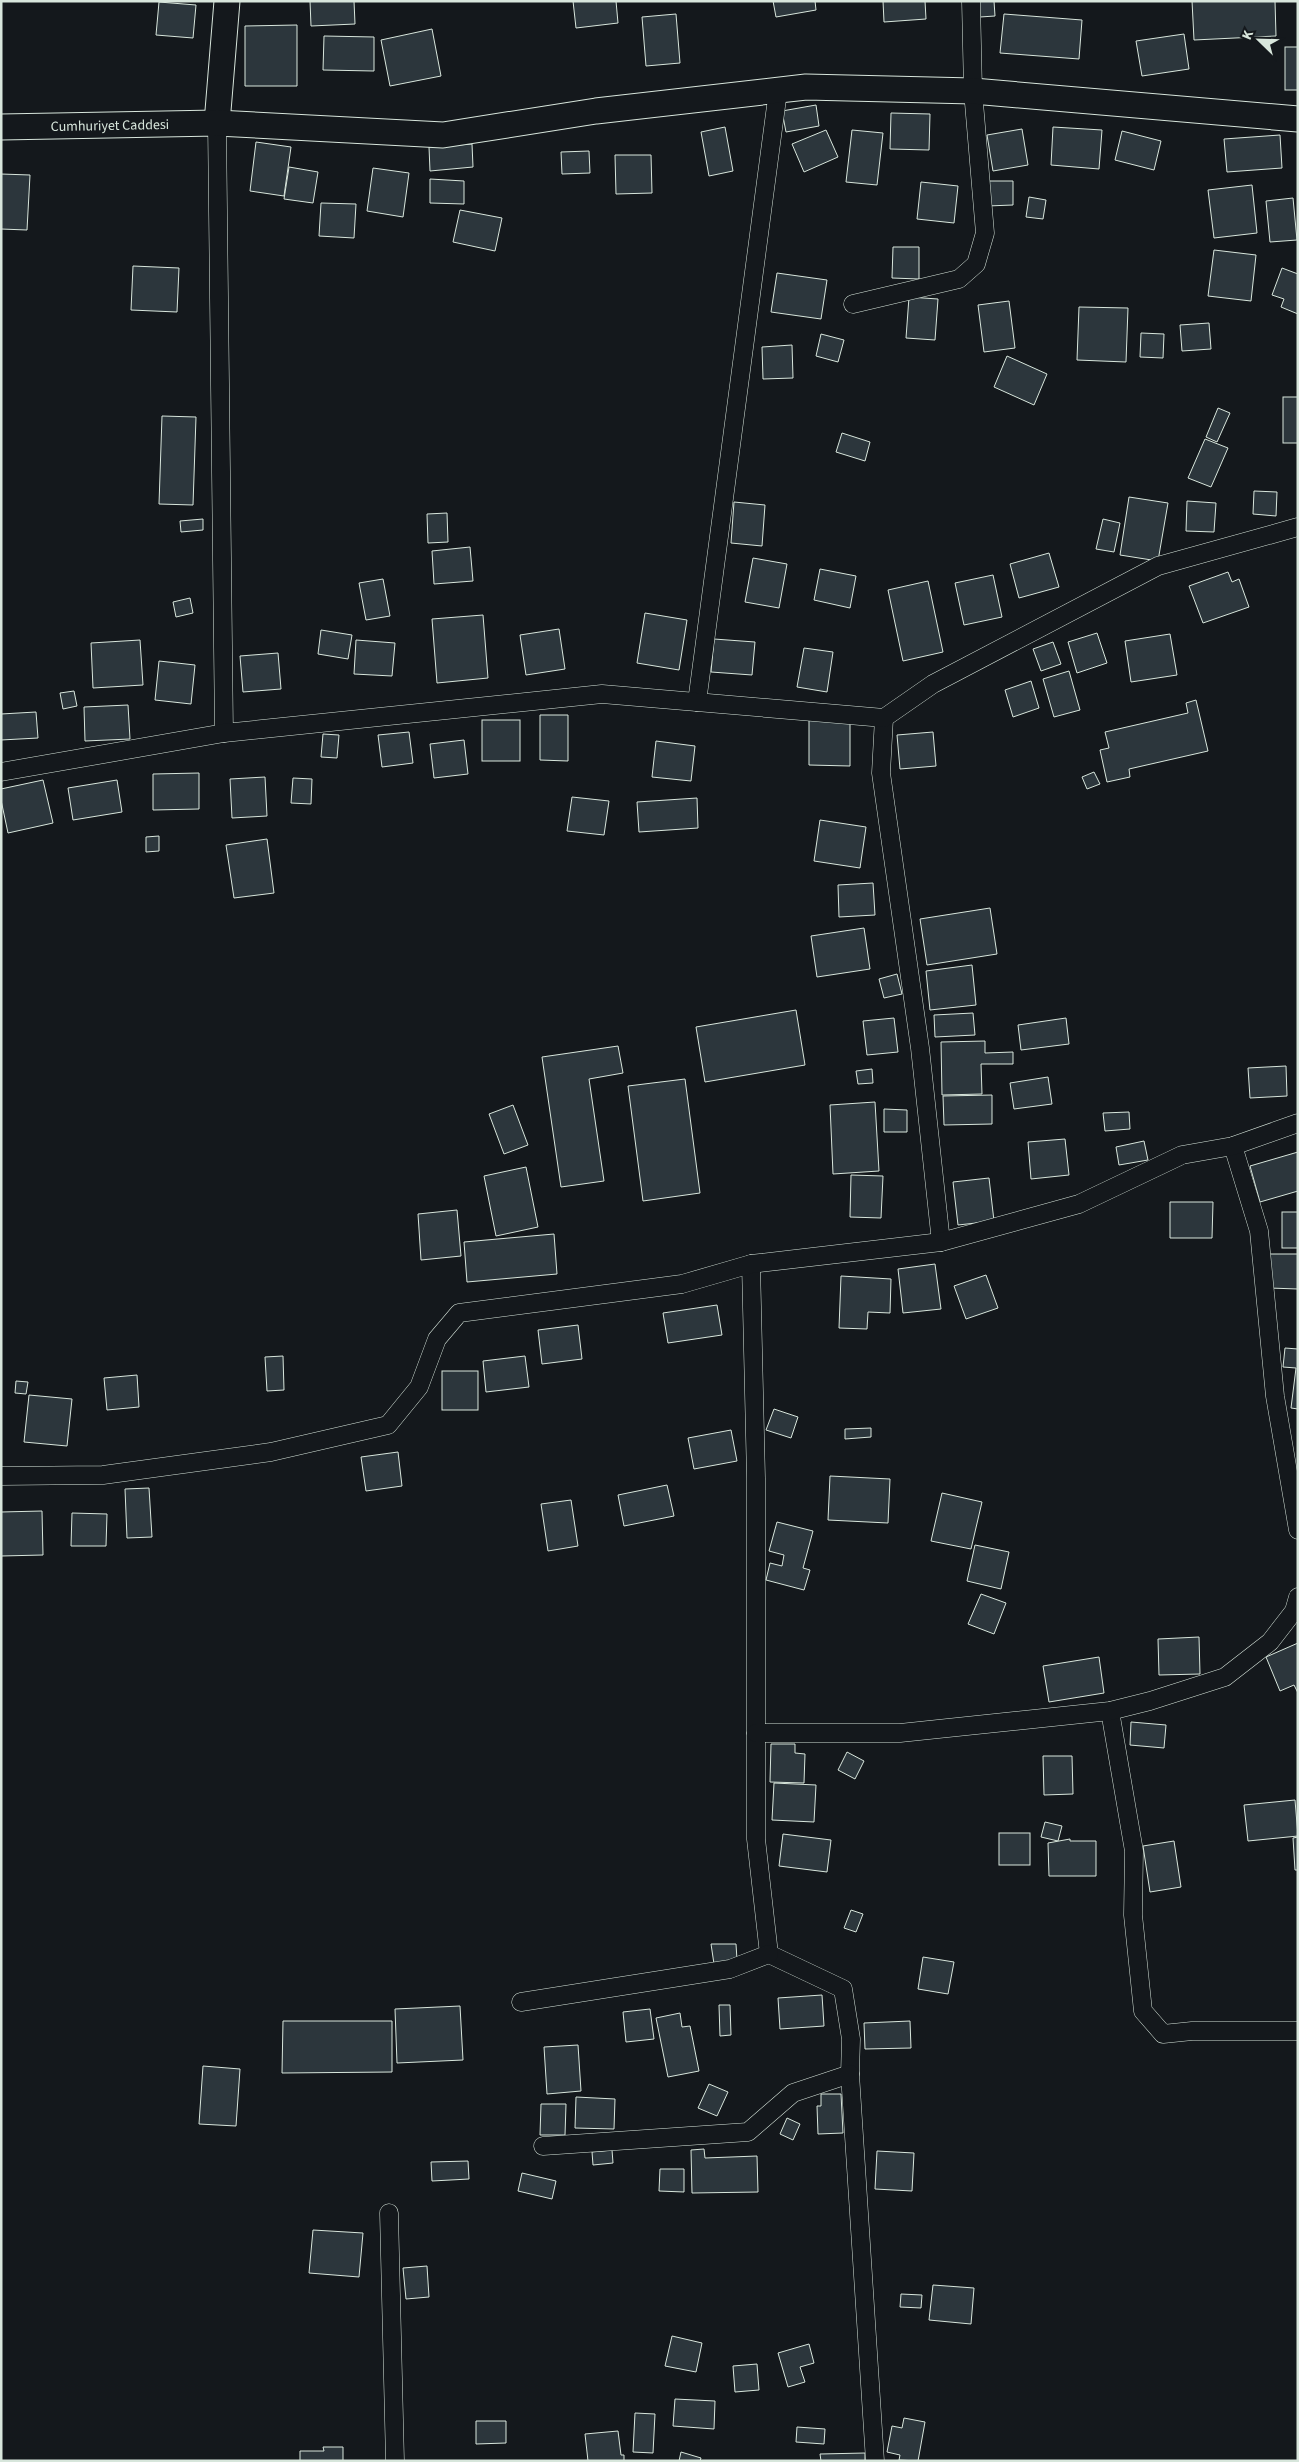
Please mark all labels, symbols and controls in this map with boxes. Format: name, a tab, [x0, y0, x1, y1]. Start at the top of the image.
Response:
north arrow	[1234, 15, 1284, 65]
text: K	[1237, 27, 1259, 43]
street label: Cumhuriyet Caddesi	[51, 115, 169, 137]

